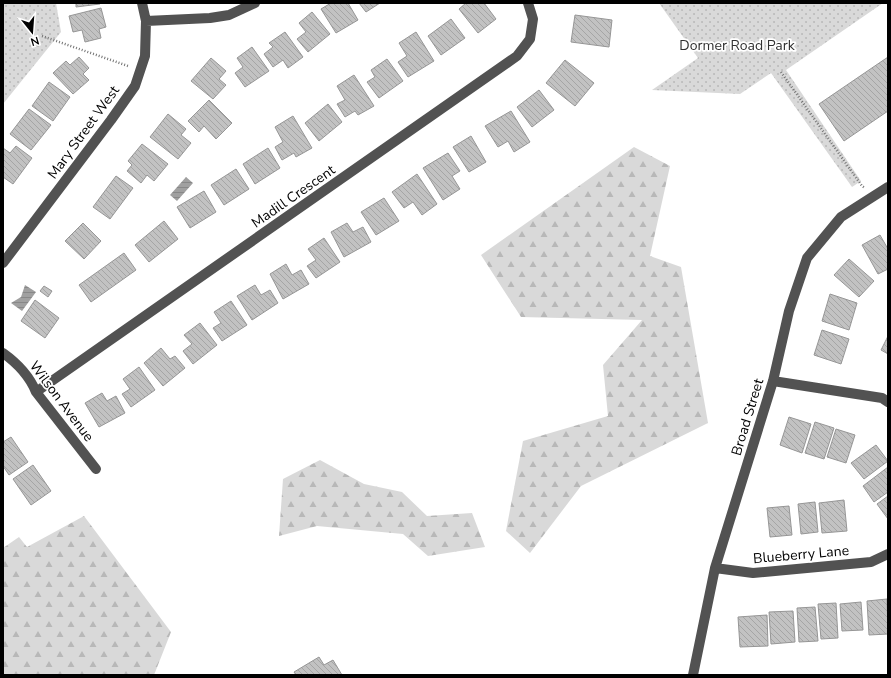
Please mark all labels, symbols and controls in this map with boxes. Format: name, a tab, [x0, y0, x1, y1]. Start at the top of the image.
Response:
north arrow	[12, 12, 52, 52]
text: N	[29, 33, 41, 49]
park label: Dormer Road Park	[679, 36, 796, 55]
street label: Mary Street West	[43, 82, 124, 183]
street label: Madill Crescent	[248, 161, 339, 232]
street label: Wilson Avenue	[25, 357, 98, 446]
street label: Broad Street	[727, 376, 768, 458]
street label: Blueberry Lane	[752, 541, 850, 568]

